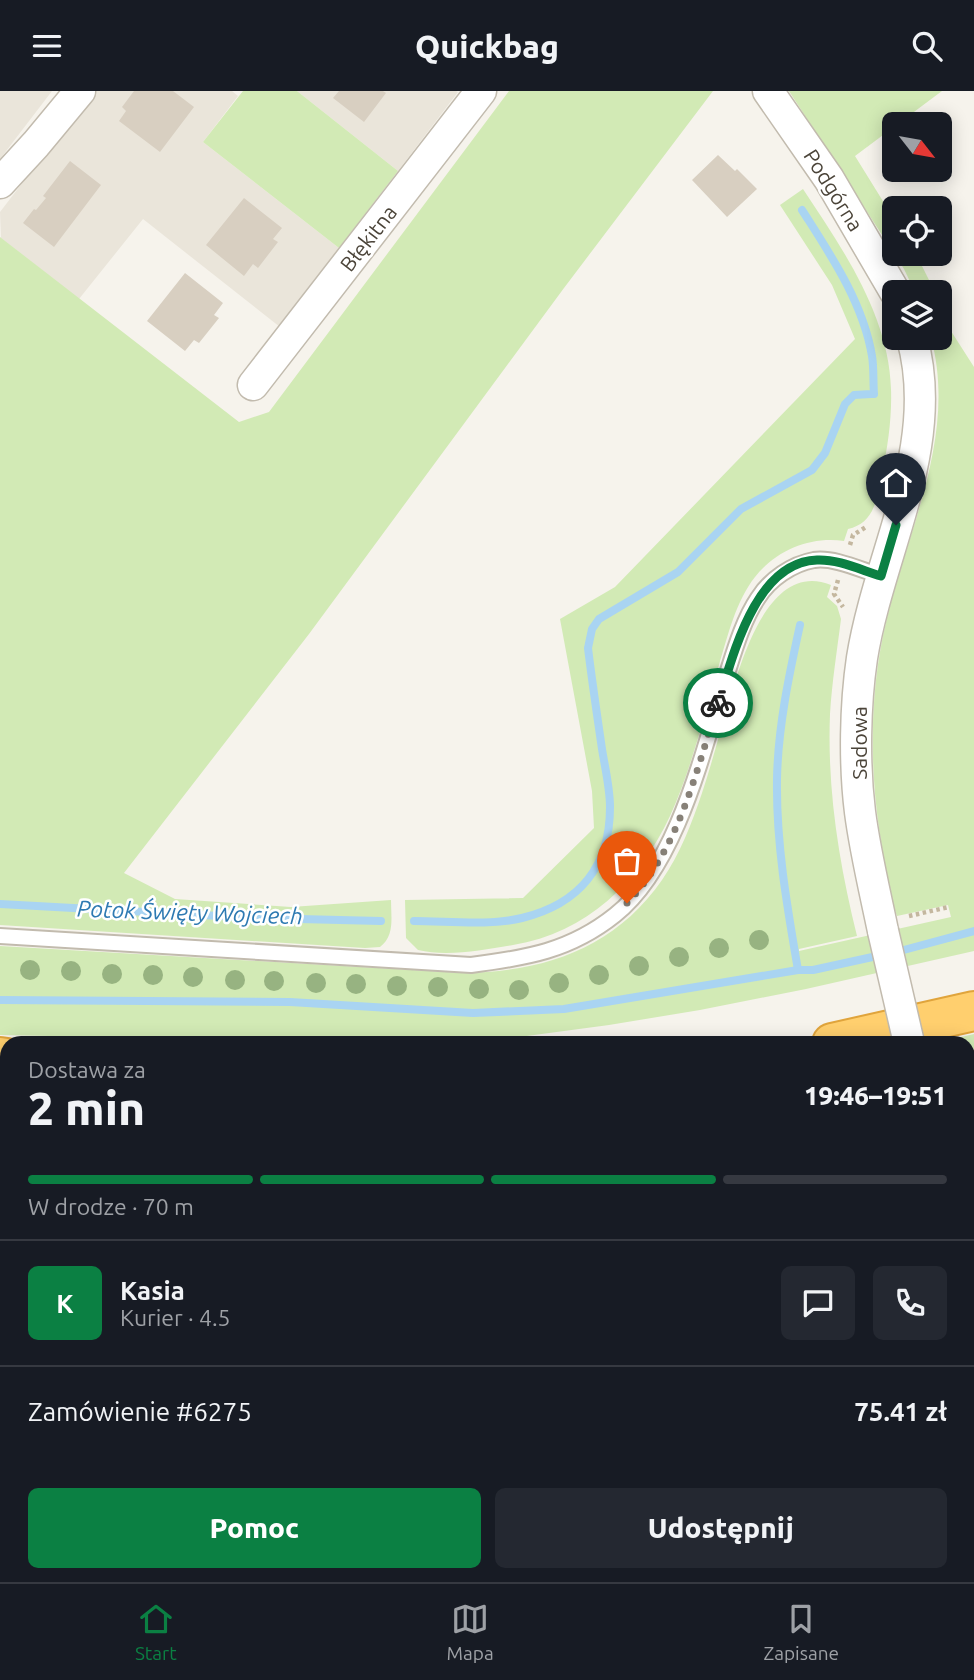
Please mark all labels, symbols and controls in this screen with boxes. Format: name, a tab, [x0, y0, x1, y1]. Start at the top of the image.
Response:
icon: menu	[28, 27, 66, 65]
icon: search	[908, 27, 946, 65]
text: Quickbag	[415, 28, 559, 64]
north arrow	[882, 112, 952, 182]
map controls	[882, 112, 952, 350]
street label: Podgórna	[799, 145, 869, 235]
button: locate	[882, 196, 952, 266]
street label: Błękitna	[335, 200, 401, 276]
button: layers	[882, 280, 952, 350]
pin	[866, 453, 926, 525]
icon: home	[877, 464, 915, 502]
courier	[683, 668, 753, 738]
icon: bike	[699, 684, 737, 722]
street label: Sadowa	[847, 706, 871, 780]
pin	[597, 831, 657, 903]
icon: bag	[608, 842, 646, 880]
water label: Potok Święty Wojciech	[77, 895, 303, 928]
text: Dostawa za	[28, 1057, 146, 1082]
text: 19:46–19:51	[804, 1081, 947, 1110]
text: 2 min	[28, 1082, 145, 1134]
text: W drodze · 70 m	[28, 1194, 194, 1219]
button: chat	[781, 1266, 855, 1340]
button: phone	[873, 1266, 947, 1340]
text: Kasia	[120, 1276, 185, 1305]
text: K	[56, 1289, 74, 1318]
text: Kurier · 4.5	[120, 1305, 231, 1330]
text: Zamówienie #6275	[28, 1397, 252, 1426]
text: 75.41 zł	[854, 1397, 947, 1426]
button: Pomoc	[28, 1488, 481, 1568]
button: Udostępnij	[495, 1488, 947, 1568]
tab: Start	[135, 1600, 177, 1664]
tab: Mapa	[447, 1600, 494, 1664]
tab: Zapisane	[763, 1600, 839, 1664]

